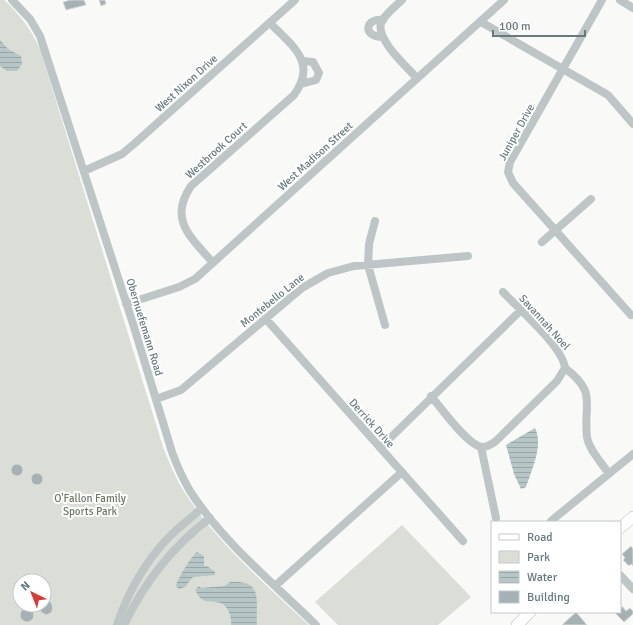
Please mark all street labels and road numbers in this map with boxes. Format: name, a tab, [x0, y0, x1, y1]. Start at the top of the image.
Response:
street label: West Nixon Drive	[152, 52, 220, 115]
street label: Juniper Drive	[496, 102, 537, 163]
street label: Westbrook Court	[183, 119, 250, 181]
street label: West Madison Street	[275, 119, 356, 193]
street label: Montebello Lane	[238, 271, 307, 330]
street label: Obernuefemann Road	[123, 277, 166, 378]
street label: Savannah Noel	[516, 292, 573, 353]
street label: Derrick Drive	[346, 396, 397, 451]

